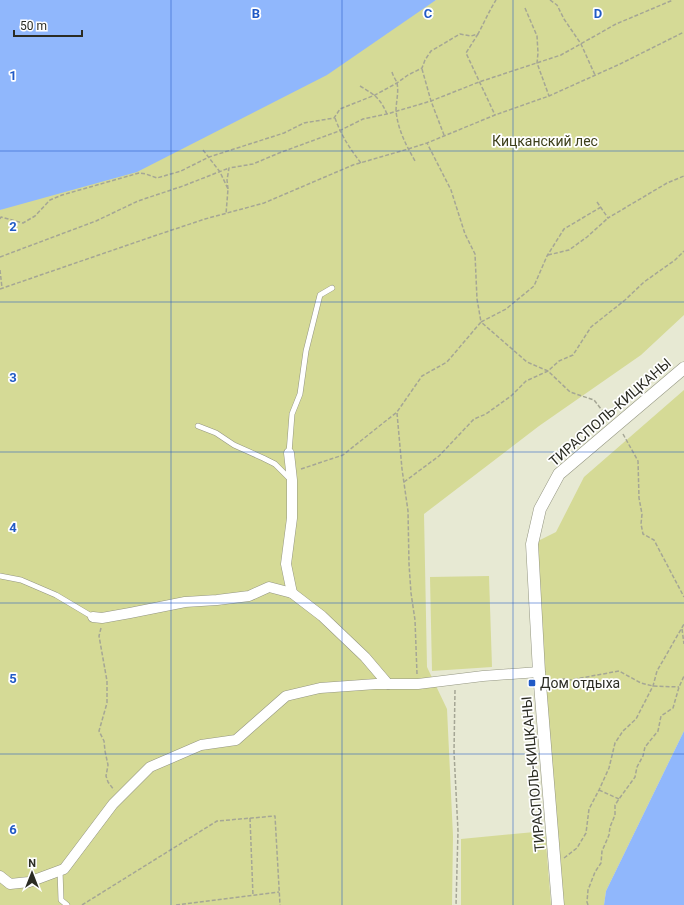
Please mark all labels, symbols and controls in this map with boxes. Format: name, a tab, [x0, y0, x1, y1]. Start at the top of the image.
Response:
text: B	[252, 6, 260, 21]
text: C	[424, 6, 433, 21]
text: D	[594, 6, 602, 21]
scale bar	[14, 12, 82, 38]
text: 50 m	[20, 19, 47, 33]
text: 1	[9, 68, 17, 83]
park label: Кицканский лес	[492, 133, 598, 149]
text: 2	[9, 219, 17, 234]
street label: ТИРАСПОЛЬ-КИЦКАНЫ	[546, 355, 674, 469]
text: 3	[9, 370, 17, 385]
text: 4	[9, 520, 17, 535]
text: 5	[9, 671, 17, 686]
place label: Дом отдыха	[540, 675, 620, 691]
marker: Дом отдыха	[527, 678, 537, 688]
street label: ТИРАСПОЛЬ-КИЦКАНЫ	[518, 696, 548, 852]
text: 6	[9, 822, 17, 837]
north arrow	[12, 853, 52, 893]
text: N	[28, 857, 36, 870]

